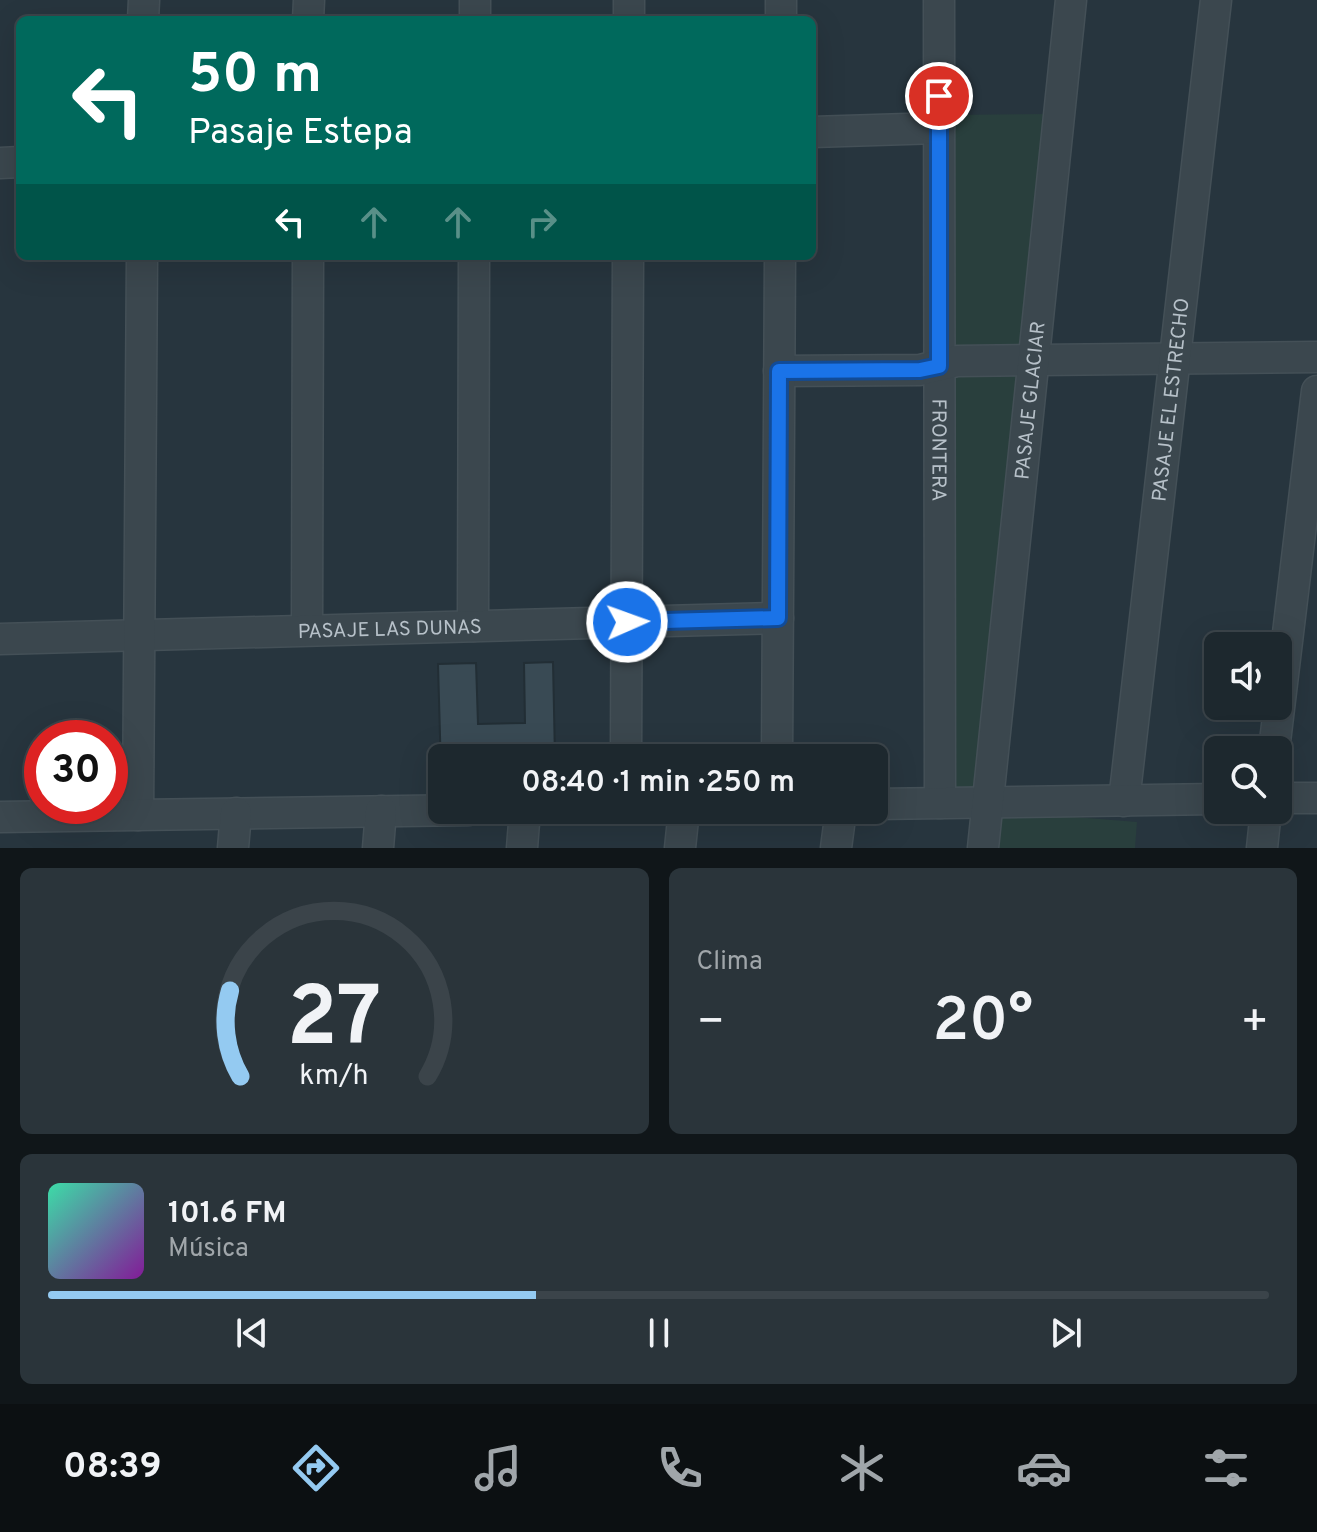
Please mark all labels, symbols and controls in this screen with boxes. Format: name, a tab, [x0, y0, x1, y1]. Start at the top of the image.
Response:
text: 50 m	[188, 42, 322, 112]
icon: left	[56, 48, 160, 152]
pin	[905, 62, 973, 130]
icon: arrive	[917, 74, 961, 118]
text: Pasaje Estepa	[188, 111, 413, 157]
icon: left	[268, 200, 312, 244]
icon: ahead	[352, 200, 396, 244]
icon: ahead	[436, 200, 480, 244]
icon: right	[520, 200, 564, 244]
street label: PASAJE EL ESTRECHO	[1147, 297, 1197, 503]
street label: PASAJE GLACIAR	[1010, 320, 1053, 481]
street label: FRONTERA	[924, 398, 951, 502]
position arrow	[585, 580, 669, 664]
street label: PASAJE LAS DUNAS	[297, 615, 482, 646]
map controls	[1204, 632, 1292, 824]
button: sound	[1204, 632, 1292, 720]
speed limit sign: 30	[24, 720, 128, 824]
button: search	[1204, 736, 1292, 824]
text: 08:40 · 1 min · 250 m	[521, 765, 795, 802]
text: Clima	[697, 946, 763, 979]
text: 27	[287, 970, 382, 1075]
text: 20°	[932, 986, 1033, 1062]
text: −	[697, 996, 725, 1052]
text: +	[1241, 996, 1269, 1052]
text: km/h	[300, 1059, 369, 1095]
text: 101.6 FM	[168, 1196, 287, 1233]
text: Música	[168, 1233, 249, 1266]
icon: previous	[230, 1311, 274, 1355]
icon: pause	[637, 1311, 681, 1355]
icon: next	[1044, 1311, 1088, 1355]
icon: directions	[288, 1440, 344, 1496]
icon: music	[470, 1440, 526, 1496]
icon: phone	[652, 1440, 708, 1496]
icon: climate	[834, 1440, 890, 1496]
icon: car	[1016, 1440, 1072, 1496]
icon: filters	[1198, 1440, 1254, 1496]
text: 08:39	[63, 1445, 162, 1491]

